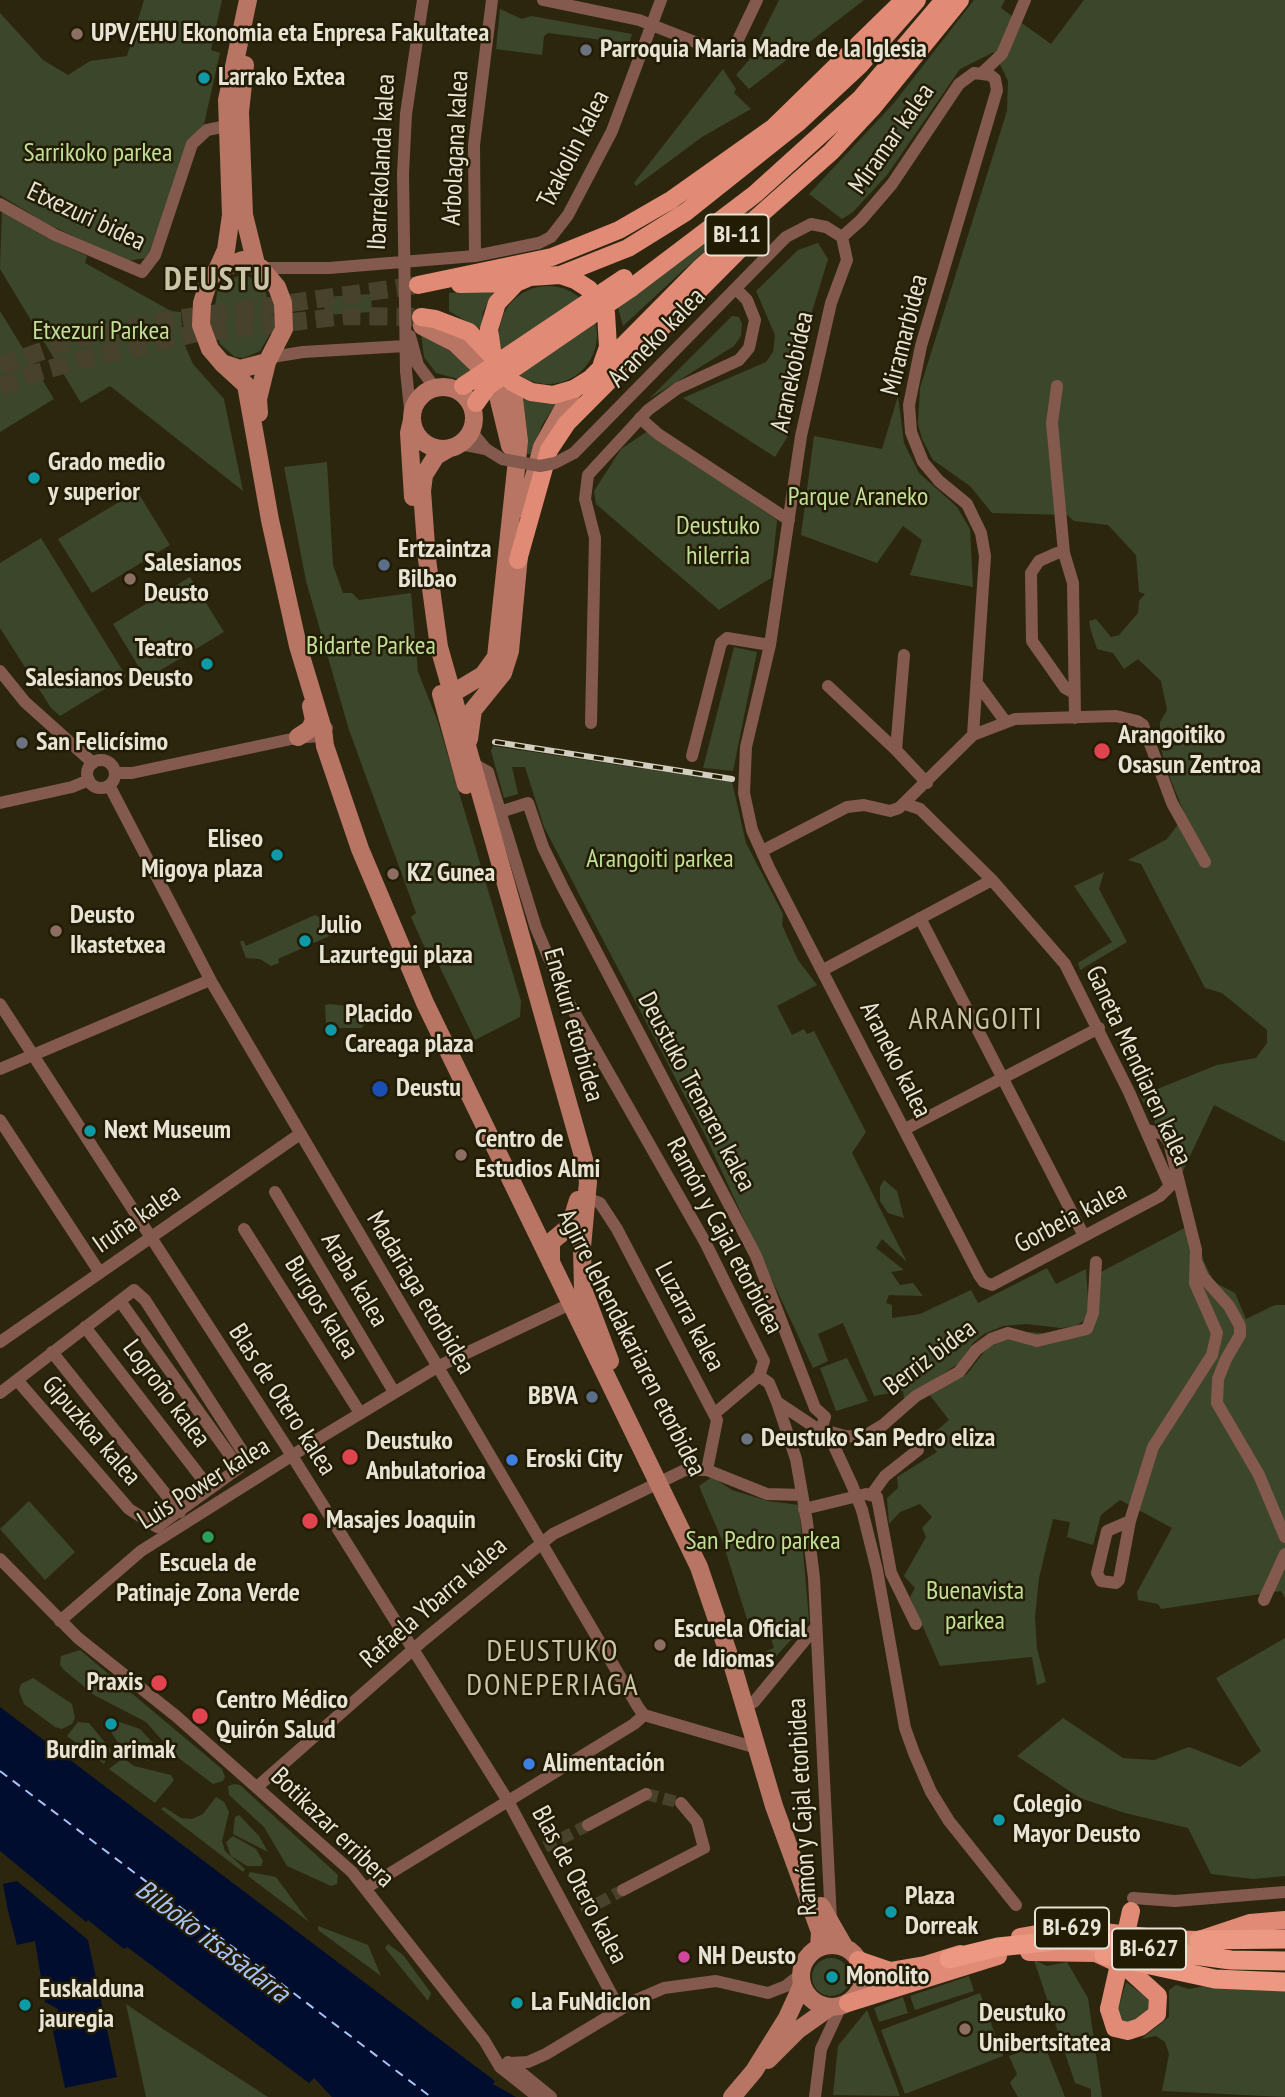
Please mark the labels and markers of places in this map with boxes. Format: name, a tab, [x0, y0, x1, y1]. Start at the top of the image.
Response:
place label: UPV/EHU Ekonomia eta Enpresa Fakultatea	[91, 18, 489, 50]
marker: UPV/EHU Ekonomia eta Enpresa Fakultatea	[69, 26, 85, 42]
place label: Parroquia Maria Madre de la Iglesia	[600, 34, 927, 66]
marker: Parroquia Maria Madre de la Iglesia	[578, 42, 594, 58]
place label: Larrako Extea	[218, 62, 345, 94]
marker: Larrako Extea	[196, 70, 212, 86]
place label: Grado medio y superior	[48, 447, 165, 508]
marker: Grado medio y superior	[26, 470, 42, 486]
place label: Ertzaintza Bilbao	[398, 534, 491, 596]
place label: Salesianos Deusto	[144, 548, 242, 610]
marker: Ertzaintza Bilbao	[376, 557, 392, 573]
marker: Salesianos Deusto	[122, 571, 138, 587]
place label: Teatro Salesianos Deusto	[25, 633, 193, 694]
marker: Teatro Salesianos Deusto	[199, 656, 215, 672]
place label: Arangoitiko Osasun Zentroa	[1118, 720, 1261, 782]
place label: San Felicísimo	[36, 727, 168, 759]
marker: San Felicísimo	[14, 735, 30, 751]
marker: Arangoitiko Osasun Zentroa	[1092, 741, 1112, 761]
place label: Eliseo Migoya plaza	[141, 824, 263, 886]
marker: Eliseo Migoya plaza	[269, 847, 285, 863]
place label: KZ Gunea	[407, 858, 495, 890]
marker: KZ Gunea	[385, 866, 401, 882]
place label: Deusto Ikastetxea	[70, 900, 166, 962]
place label: Julio Lazurtegui plaza	[319, 910, 473, 972]
marker: Deusto Ikastetxea	[48, 923, 64, 939]
marker: Julio Lazurtegui plaza	[297, 933, 313, 949]
place label: Placido Careaga plaza	[345, 999, 474, 1060]
marker: Placido Careaga plaza	[323, 1022, 339, 1038]
place label: Deustu	[396, 1073, 461, 1105]
marker: Deustu	[370, 1079, 390, 1099]
place label: Next Museum	[104, 1115, 231, 1147]
marker: Next Museum	[82, 1123, 98, 1139]
place label: Centro de Estudios Almi	[475, 1124, 600, 1186]
marker: Centro de Estudios Almi	[453, 1147, 469, 1163]
place label: BBVA	[528, 1381, 578, 1413]
marker: BBVA	[584, 1389, 600, 1405]
place label: Deustuko San Pedro eliza	[761, 1423, 995, 1455]
place label: Deustuko Anbulatorioa	[366, 1426, 486, 1488]
marker: Deustuko San Pedro eliza	[739, 1431, 755, 1447]
place label: Eroski City	[526, 1444, 623, 1476]
marker: Deustuko Anbulatorioa	[340, 1447, 360, 1467]
marker: Eroski City	[504, 1452, 520, 1468]
place label: Masajes Joaquin	[326, 1505, 476, 1537]
marker: Masajes Joaquin	[300, 1511, 320, 1531]
marker: Escuela de Patinaje Zona Verde	[200, 1529, 216, 1545]
place label: Escuela de Patinaje Zona Verde	[116, 1548, 300, 1610]
place label: Escuela Oficial de Idiomas	[674, 1614, 807, 1676]
marker: Escuela Oficial de Idiomas	[652, 1637, 668, 1653]
place label: Praxis	[86, 1667, 143, 1699]
marker: Praxis	[149, 1673, 169, 1693]
place label: Centro Médico Quirón Salud	[216, 1685, 348, 1746]
marker: Centro Médico Quirón Salud	[190, 1706, 210, 1726]
marker: Burdin arimak	[103, 1716, 119, 1732]
place label: Burdin arimak	[46, 1735, 176, 1767]
place label: Alimentación	[543, 1748, 665, 1780]
marker: Alimentación	[521, 1756, 537, 1772]
place label: Colegio Mayor Deusto	[1013, 1789, 1141, 1850]
marker: Colegio Mayor Deusto	[991, 1812, 1007, 1828]
place label: Plaza Dorreak	[905, 1881, 978, 1942]
marker: Plaza Dorreak	[883, 1904, 899, 1920]
place label: NH Deusto	[698, 1941, 796, 1973]
marker: NH Deusto	[676, 1949, 692, 1965]
place label: Monolito	[846, 1961, 929, 1993]
marker: Monolito	[824, 1969, 840, 1985]
place label: Euskalduna jauregia	[39, 1974, 144, 2036]
place label: La FuNdicIon	[531, 1987, 651, 2019]
marker: La FuNdicIon	[509, 1995, 525, 2011]
marker: Euskalduna jauregia	[17, 1997, 33, 2013]
place label: Deustuko Unibertsitatea	[979, 1998, 1111, 2060]
marker: Deustuko Unibertsitatea	[957, 2021, 973, 2037]

